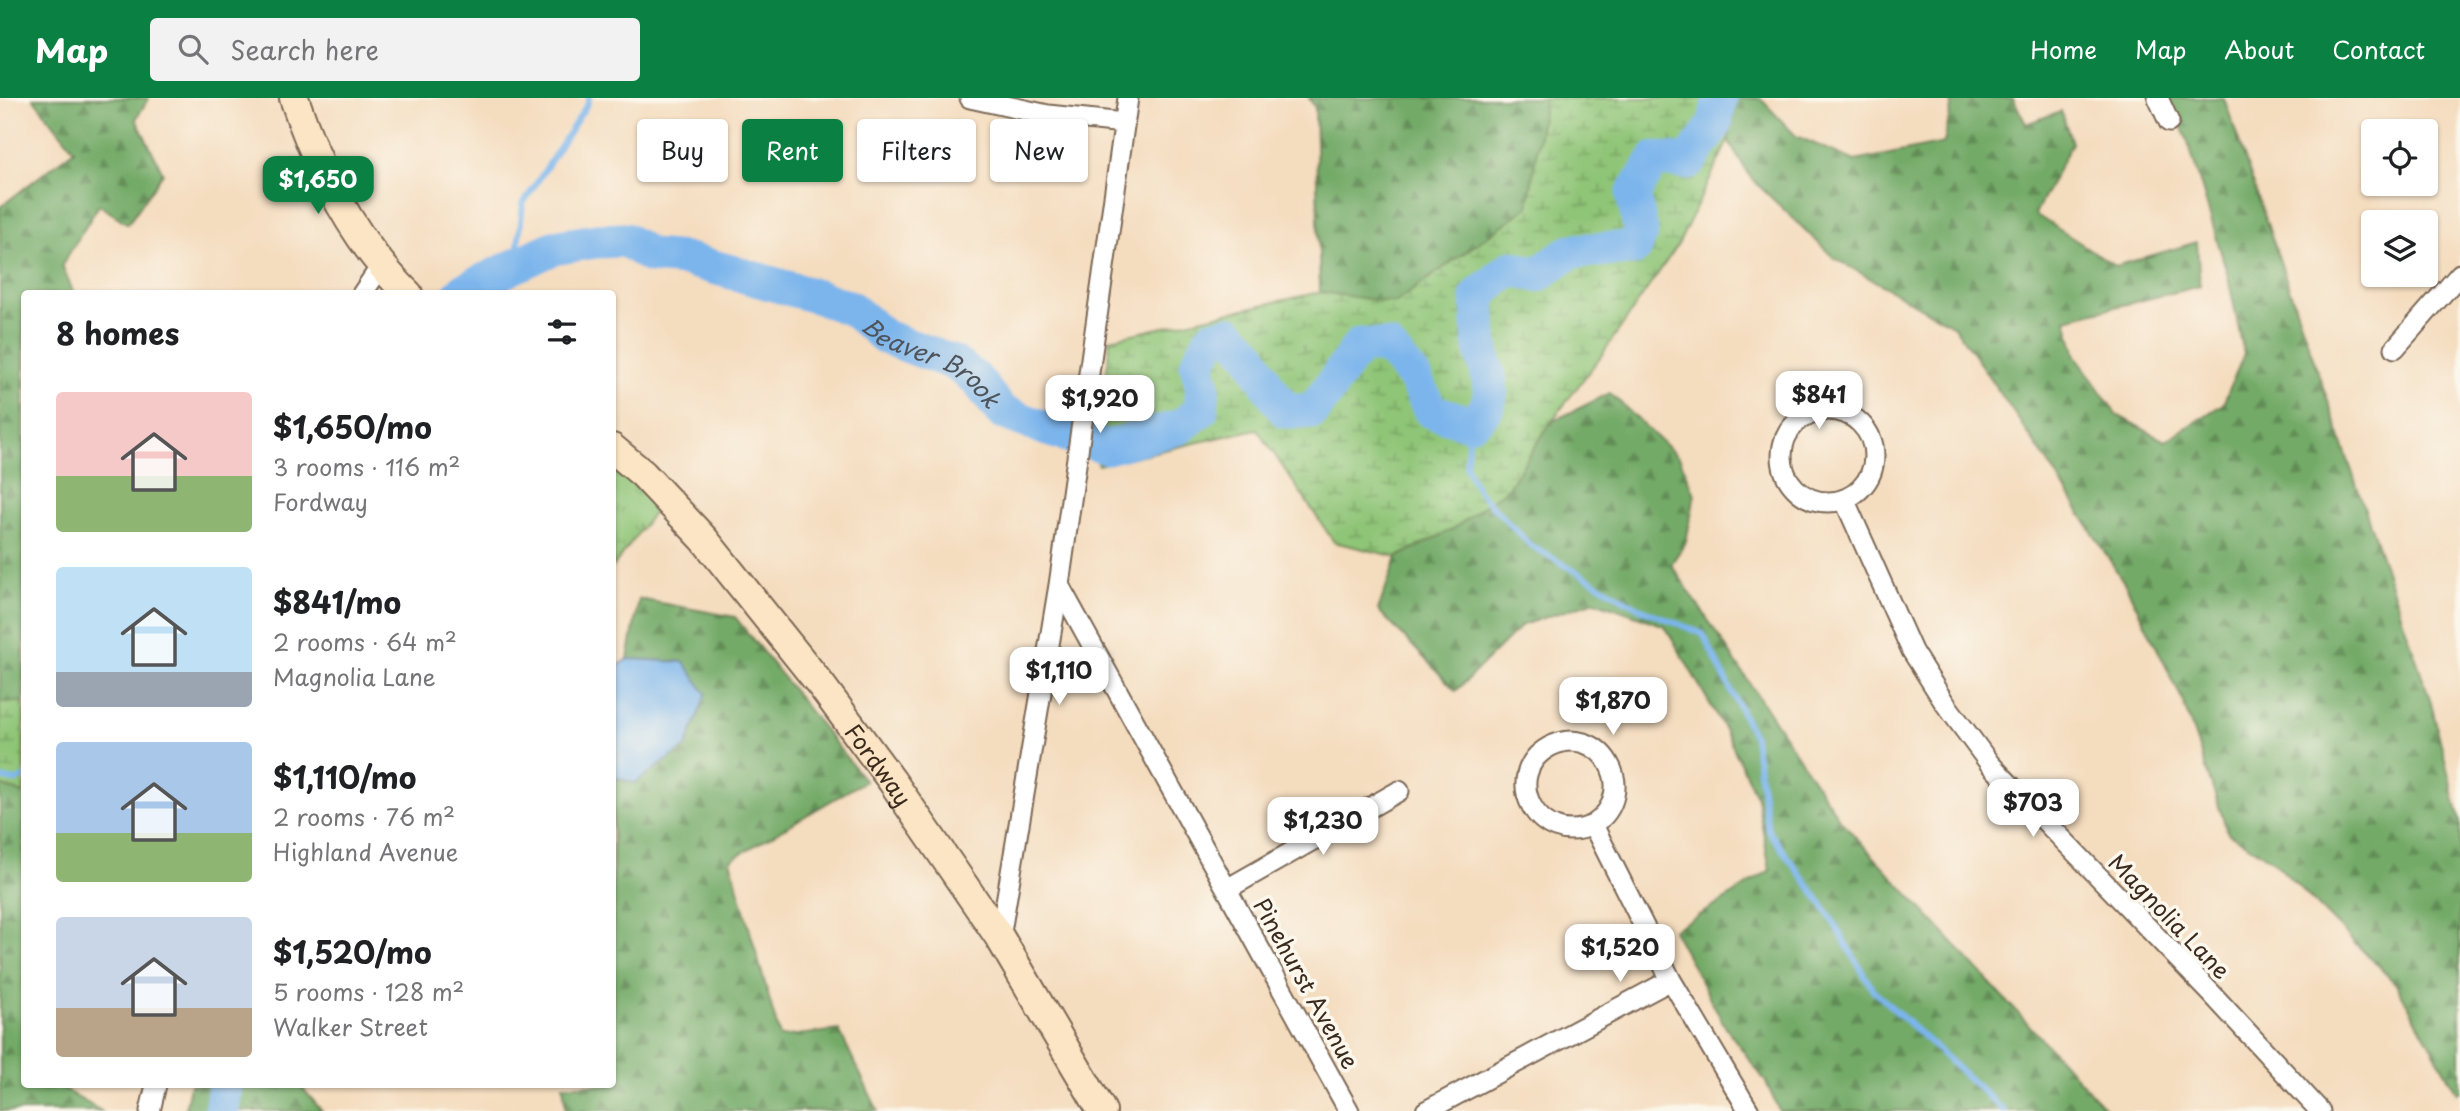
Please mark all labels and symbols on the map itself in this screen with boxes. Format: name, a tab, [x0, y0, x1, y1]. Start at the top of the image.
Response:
pin: $1,650	[261, 156, 375, 216]
water label: Beaver Brook	[855, 307, 1010, 416]
pin: $841	[1778, 372, 1860, 431]
pin: $1,920	[1043, 376, 1157, 435]
pin: $1,110	[1002, 648, 1116, 707]
pin: $1,870	[1556, 678, 1670, 737]
street label: Fordway	[837, 716, 921, 813]
pin: $703	[1992, 780, 2074, 839]
pin: $1,230	[1266, 798, 1380, 857]
street label: Magnolia Lane	[2101, 845, 2239, 987]
street label: Pinehurst Avenue	[1245, 891, 1369, 1075]
pin: $1,520	[1563, 924, 1677, 984]

